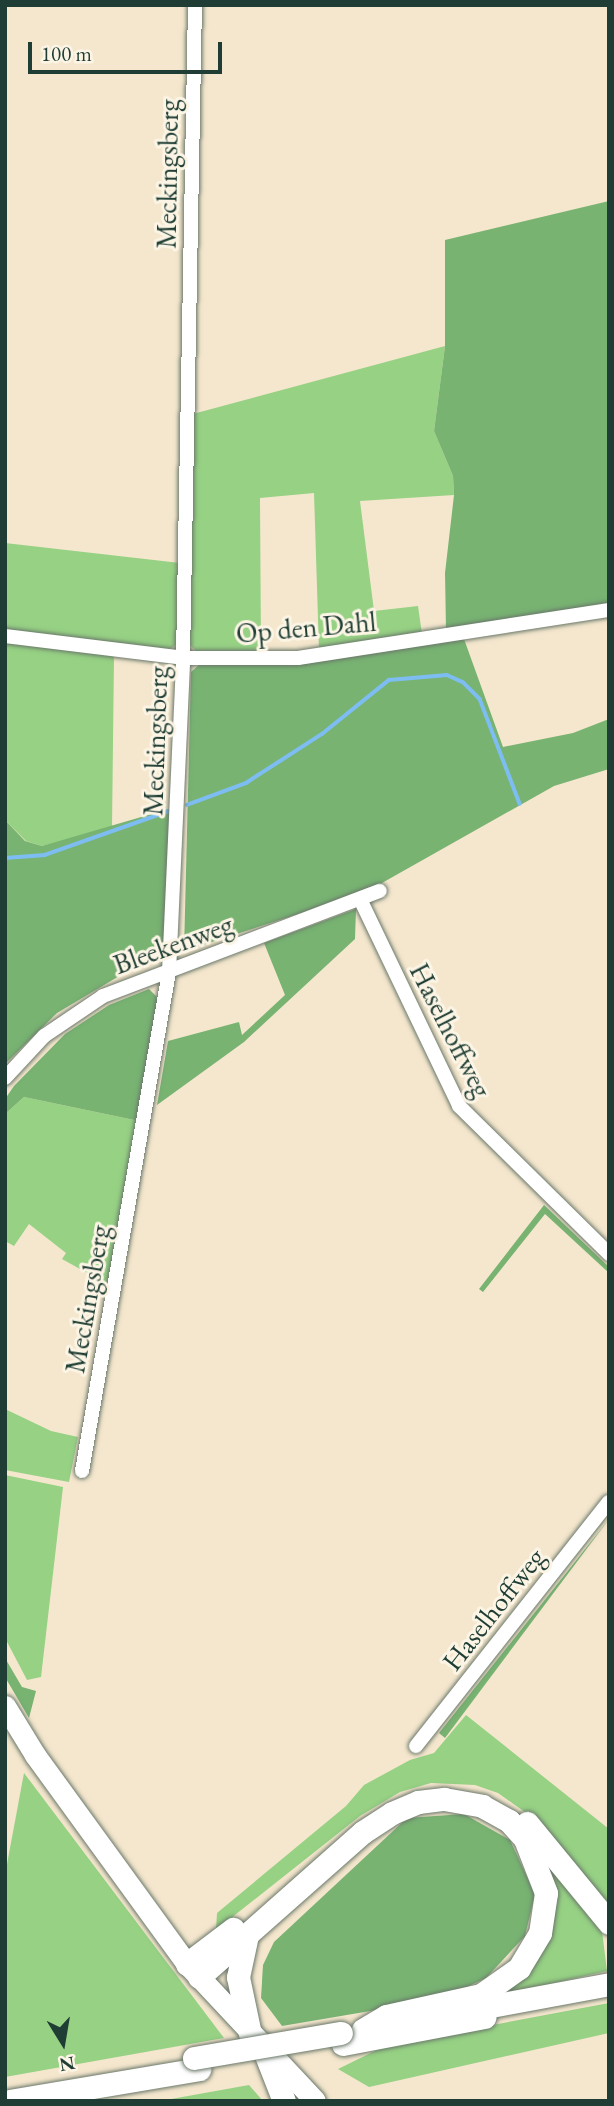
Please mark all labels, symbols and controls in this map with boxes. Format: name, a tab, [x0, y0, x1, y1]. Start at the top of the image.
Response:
scale bar	[32, 28, 226, 72]
text: 100 m	[41, 40, 92, 67]
street label: Meckingsberg	[149, 99, 185, 249]
street label: Op den Dahl	[235, 604, 377, 650]
street label: Meckingsberg	[136, 666, 174, 816]
street label: Bleekenweg	[109, 907, 237, 981]
street label: Haselhoffweg	[403, 957, 499, 1103]
street label: Meckingsberg	[57, 1222, 117, 1376]
street label: Haselhoffweg	[435, 1541, 551, 1677]
north arrow	[28, 2008, 98, 2078]
text: N	[57, 2050, 77, 2078]

